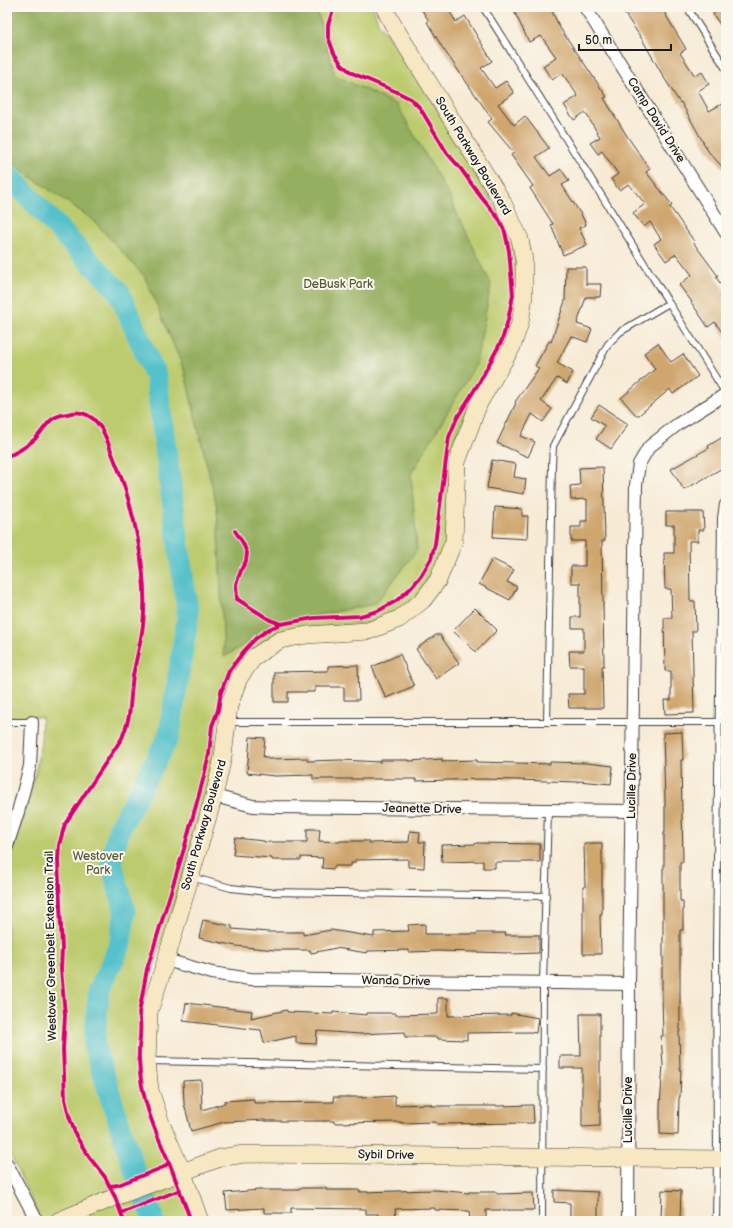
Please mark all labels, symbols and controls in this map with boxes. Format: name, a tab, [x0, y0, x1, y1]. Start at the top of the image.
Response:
scale bar	[579, 26, 671, 52]
text: 50 m	[585, 33, 612, 48]
street label: Camp David Drive	[624, 75, 688, 165]
street label: South Parkway Boulevard	[432, 94, 514, 218]
park label: DeBusk Park	[303, 277, 373, 292]
street label: Lucille Drive	[624, 753, 640, 819]
street label: South Parkway Boulevard	[178, 758, 230, 892]
street label: Jeanette Drive	[382, 801, 462, 817]
park label: Westover Park	[73, 849, 124, 878]
street label: Westover Greenbelt Extension Trail	[42, 851, 60, 1041]
street label: Wanda Drive	[361, 973, 431, 989]
street label: Lucille Drive	[621, 1077, 636, 1143]
street label: Sybil Drive	[358, 1147, 414, 1163]

